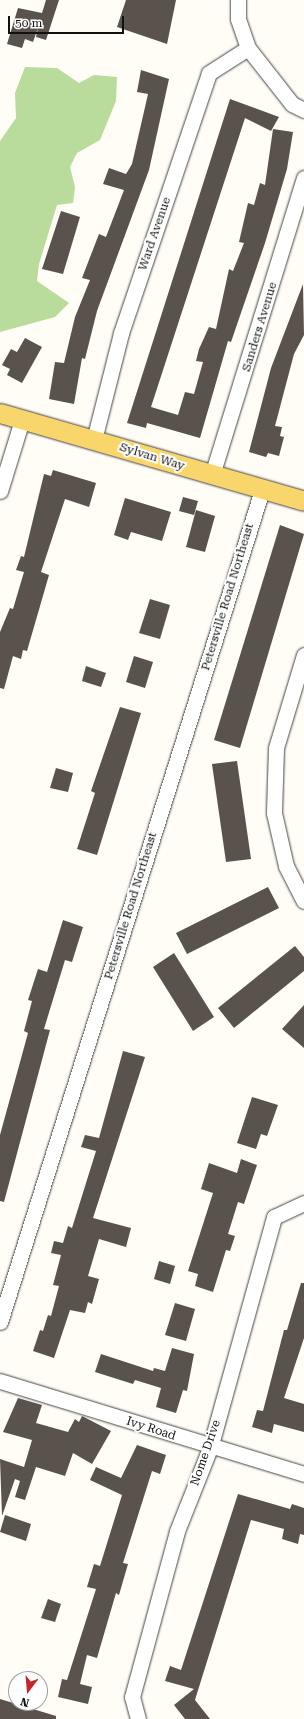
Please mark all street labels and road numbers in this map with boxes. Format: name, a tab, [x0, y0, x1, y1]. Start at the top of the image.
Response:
street label: Ward Avenue	[136, 195, 174, 273]
street label: Sanders Avenue	[240, 281, 280, 373]
street label: Sylvan Way	[118, 440, 186, 474]
street label: Petersville Road Northeast	[199, 522, 257, 672]
street label: Petersville Road Northeast	[102, 831, 160, 981]
street label: Ivy Road	[124, 1414, 178, 1444]
street label: Nome Drive	[188, 1418, 224, 1488]

